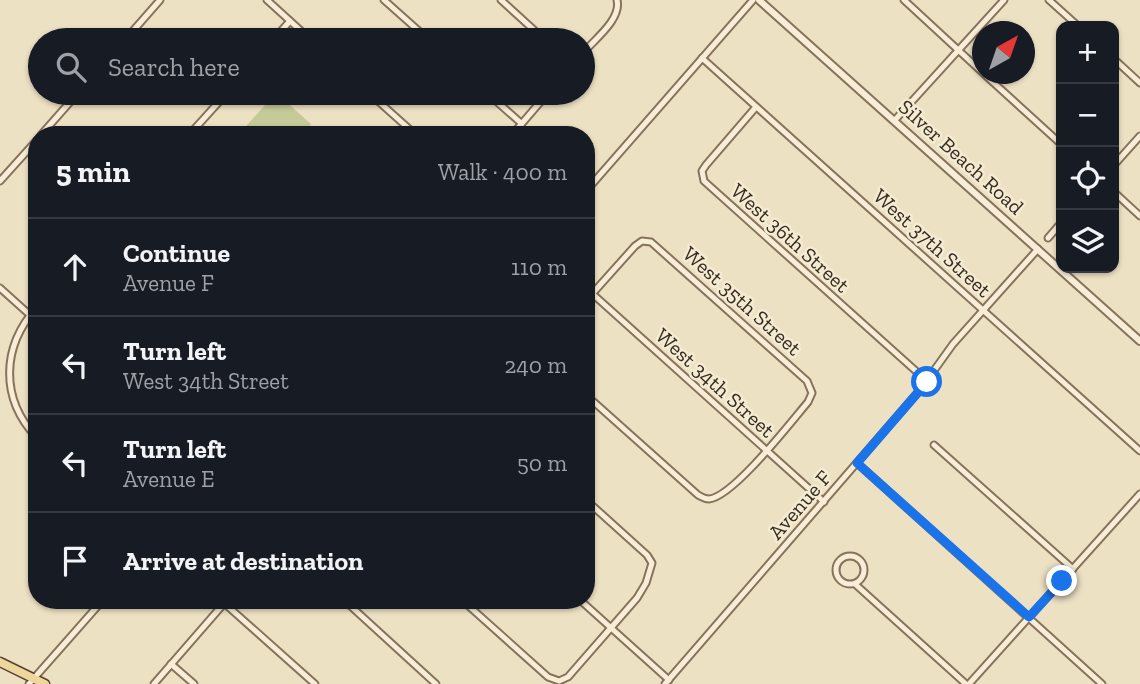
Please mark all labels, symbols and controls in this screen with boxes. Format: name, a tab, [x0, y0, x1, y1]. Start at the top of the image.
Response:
north arrow	[972, 21, 1035, 84]
map controls	[1056, 21, 1119, 273]
button: +	[1056, 21, 1119, 84]
search box	[28, 28, 595, 105]
icon: search	[52, 48, 90, 86]
text: Search here	[108, 51, 240, 83]
button: −	[1056, 84, 1119, 147]
street label: Silver Beach Road	[894, 94, 1029, 220]
button: locate	[1056, 147, 1119, 210]
text: 5 min	[56, 154, 130, 190]
text: Walk · 400 m	[438, 158, 567, 186]
street label: West 36th Street	[726, 178, 855, 298]
street label: West 37th Street	[868, 183, 997, 302]
button: layers	[1056, 210, 1119, 273]
text: Continue	[123, 237, 230, 269]
street label: West 35th Street	[678, 241, 807, 360]
icon: ahead	[56, 248, 94, 286]
text: 110 m	[511, 253, 567, 281]
text: Avenue F	[123, 269, 214, 297]
street label: West 34th Street	[651, 323, 780, 443]
text: Turn left	[123, 335, 226, 367]
icon: left	[56, 346, 94, 384]
text: 240 m	[504, 351, 567, 379]
route start	[911, 366, 942, 397]
text: West 34th Street	[123, 367, 289, 395]
text: Turn left	[123, 433, 226, 465]
icon: left	[56, 444, 94, 482]
text: 50 m	[517, 449, 567, 477]
text: Avenue E	[123, 465, 215, 493]
street label: Avenue F	[763, 465, 836, 544]
icon: arrive	[56, 542, 94, 580]
text: Arrive at destination	[123, 545, 363, 577]
route end	[1046, 565, 1077, 596]

